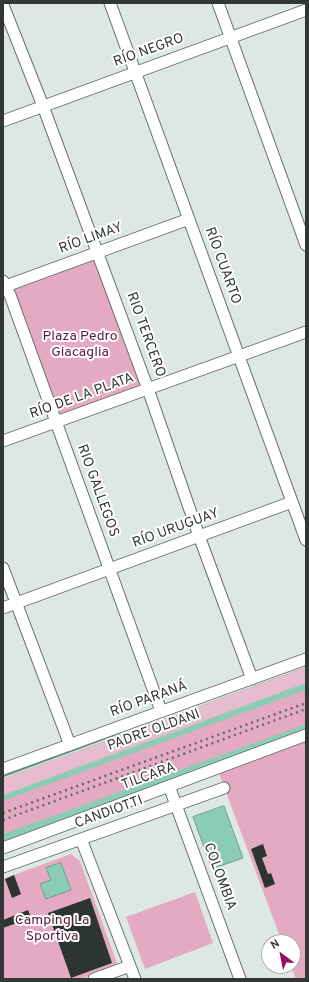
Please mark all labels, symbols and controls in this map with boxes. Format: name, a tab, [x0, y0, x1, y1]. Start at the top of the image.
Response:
street label: RÍO NEGRO	[111, 31, 187, 71]
street label: RÍO LIMAY	[57, 220, 125, 258]
street label: RÍO CUARTO	[200, 225, 244, 307]
street label: RIO TERCERO	[122, 290, 168, 380]
park label: Plaza Pedro Giacaglia	[43, 329, 117, 362]
street label: RÍO DE LA PLATA	[28, 370, 136, 424]
street label: RIO GALLEGOS	[72, 442, 122, 540]
street label: RÍO URUGUAY	[130, 506, 222, 552]
street label: RÍO PARANÁ	[108, 678, 190, 722]
street label: PADRE OLDANI	[106, 707, 202, 755]
street label: TILCARA	[120, 760, 178, 794]
street label: CANDIOTTI	[73, 793, 145, 833]
street label: COLOMBIA	[199, 841, 239, 913]
park label: Camping La Sportiva	[15, 913, 89, 946]
north arrow	[261, 934, 301, 974]
text: N	[268, 937, 282, 953]

